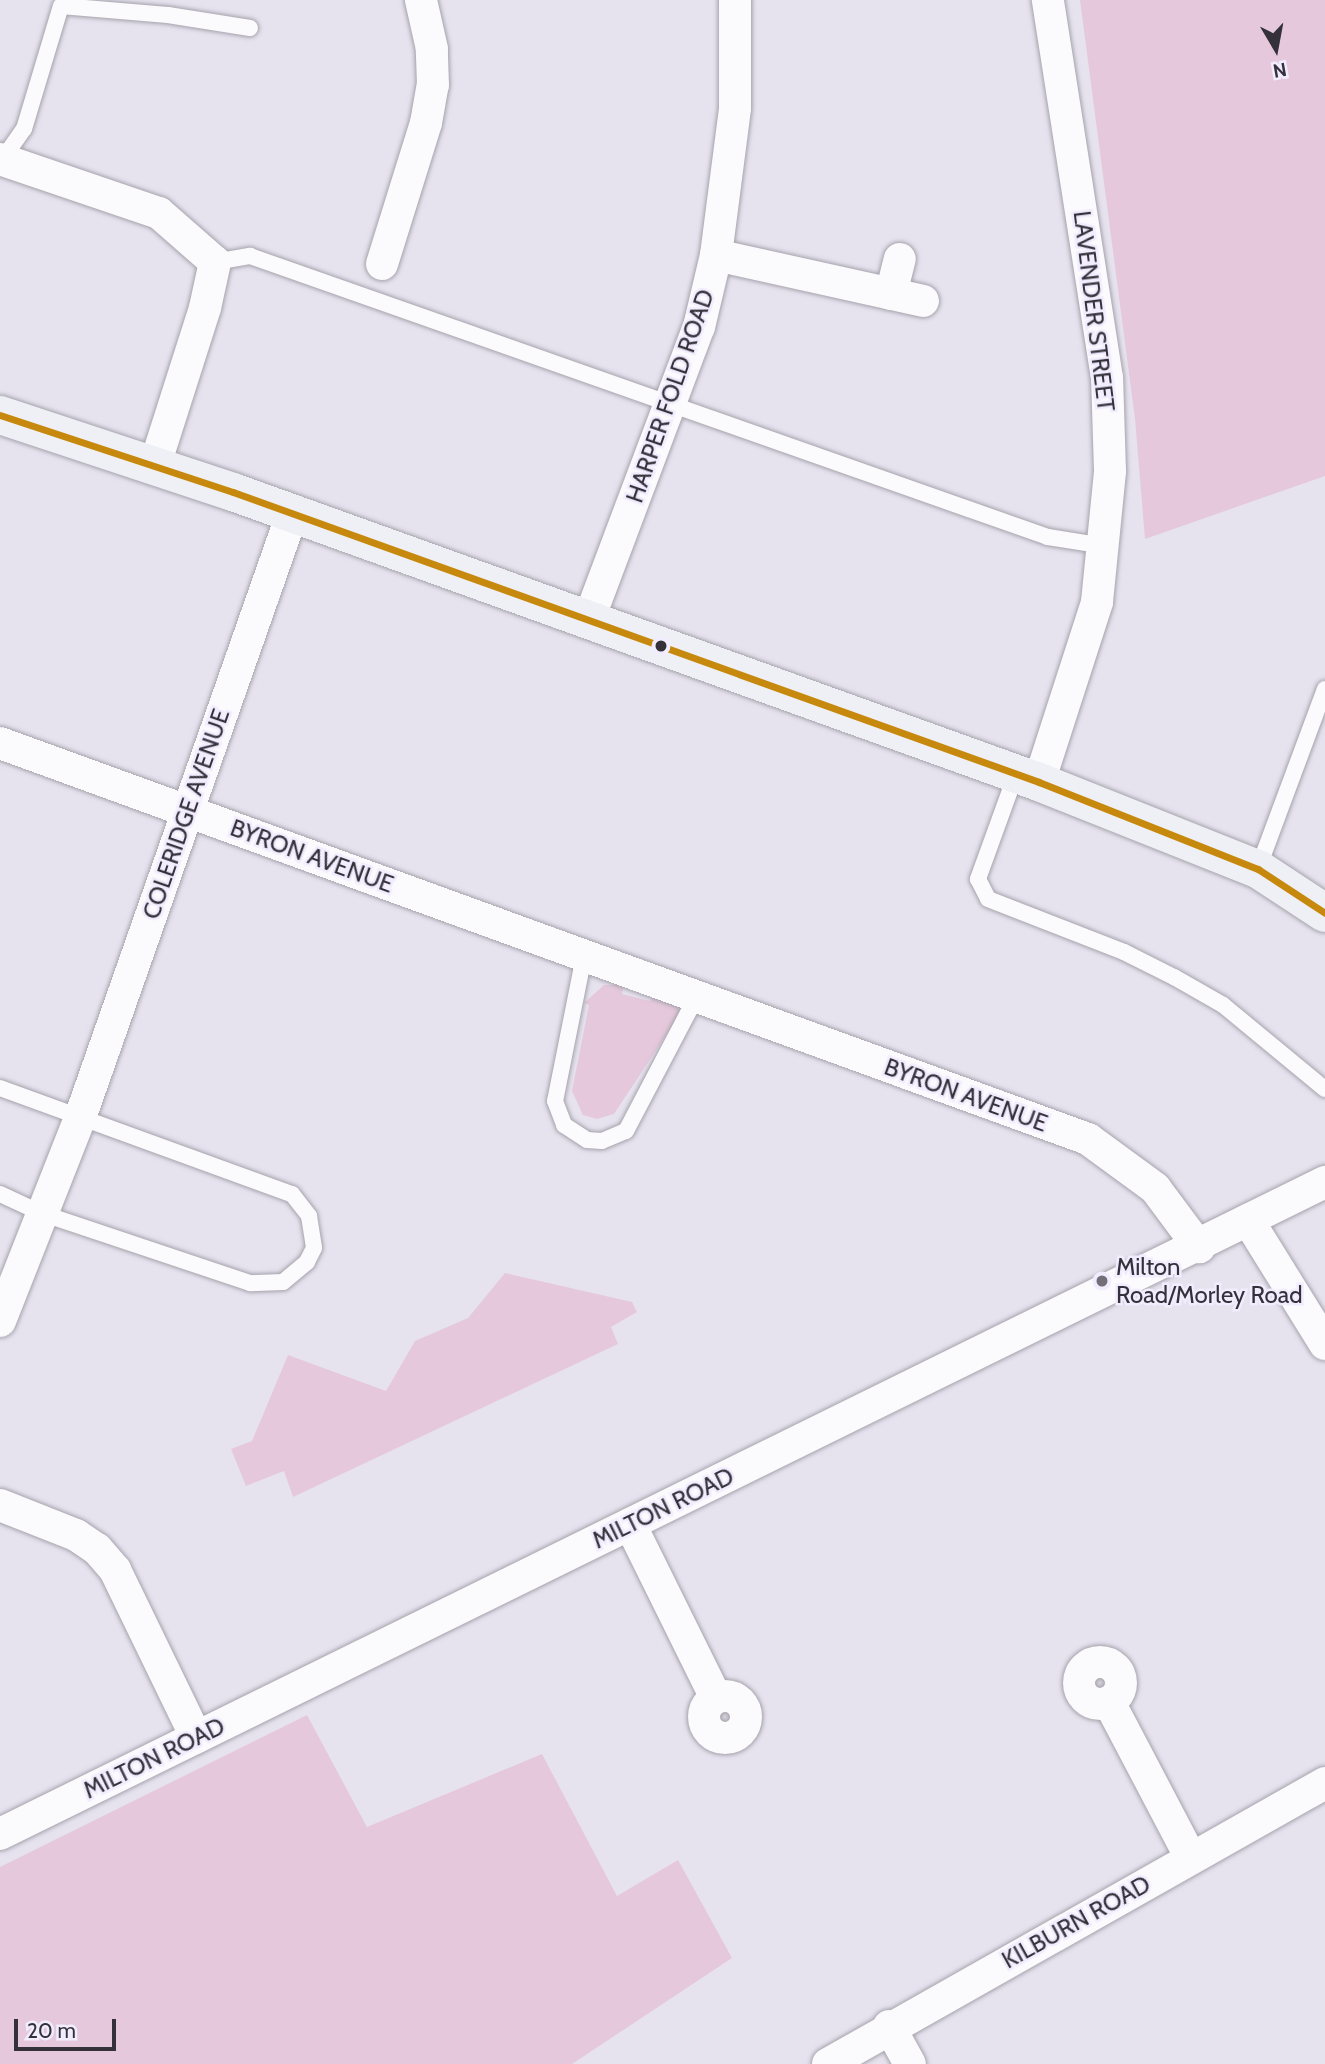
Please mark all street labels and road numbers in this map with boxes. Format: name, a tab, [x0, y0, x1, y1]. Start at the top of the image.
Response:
street label: LAVENDER STREET	[1067, 209, 1121, 413]
street label: HARPER FOLD ROAD	[620, 286, 720, 506]
street label: COLERIDGE AVENUE	[137, 705, 235, 923]
street label: BYRON AVENUE	[226, 813, 398, 899]
street label: BYRON AVENUE	[880, 1052, 1052, 1138]
street label: MILTON ROAD	[588, 1461, 738, 1555]
street label: MILTON ROAD	[79, 1711, 229, 1805]
street label: KILBURN ROAD	[997, 1869, 1155, 1975]

